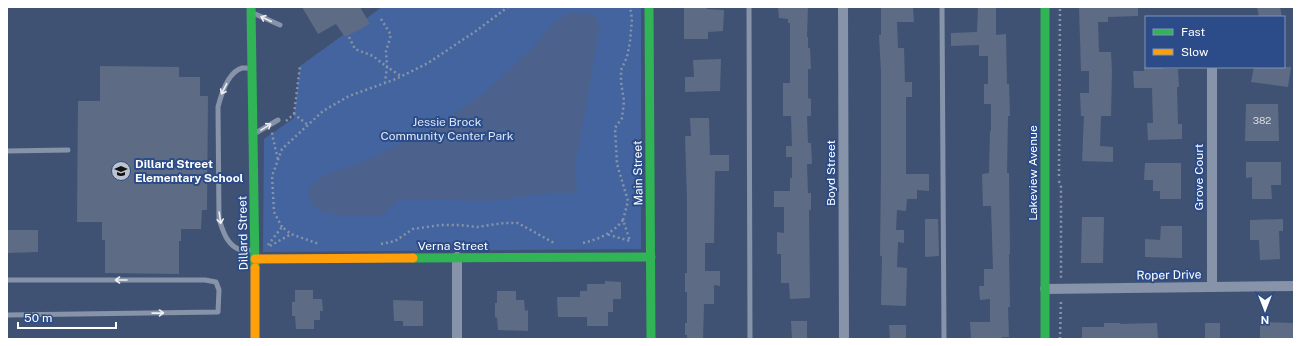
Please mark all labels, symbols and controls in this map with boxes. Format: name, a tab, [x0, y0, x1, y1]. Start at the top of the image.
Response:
one-way arrow	[260, 14, 272, 22]
legend	[1145, 16, 1285, 68]
text: Fast	[1181, 25, 1206, 39]
text: Slow	[1181, 45, 1209, 59]
one-way arrow	[219, 83, 227, 95]
house number: 382	[1253, 114, 1271, 126]
park label: Jessie Brock Community Center Park	[381, 115, 514, 143]
one-way arrow	[260, 123, 272, 131]
street label: Lakeview Avenue	[1026, 125, 1040, 221]
street label: Main Street	[630, 140, 646, 206]
street label: Boyd Street	[824, 140, 838, 206]
street label: Grove Court	[1192, 143, 1206, 210]
place label: Dillard Street Elementary School	[135, 157, 244, 185]
school or university icon: Dillard Street Elementary School	[110, 160, 132, 182]
street label: Dillard Street	[235, 195, 251, 270]
one-way arrow	[216, 211, 224, 224]
street label: Verna Street	[418, 239, 489, 253]
street label: Roper Drive	[1136, 267, 1202, 283]
one-way arrow	[115, 276, 128, 284]
north arrow	[1245, 290, 1285, 330]
scale bar	[18, 304, 116, 330]
one-way arrow	[151, 309, 164, 317]
text: 50 m	[24, 311, 52, 325]
text: N	[1261, 314, 1269, 326]

